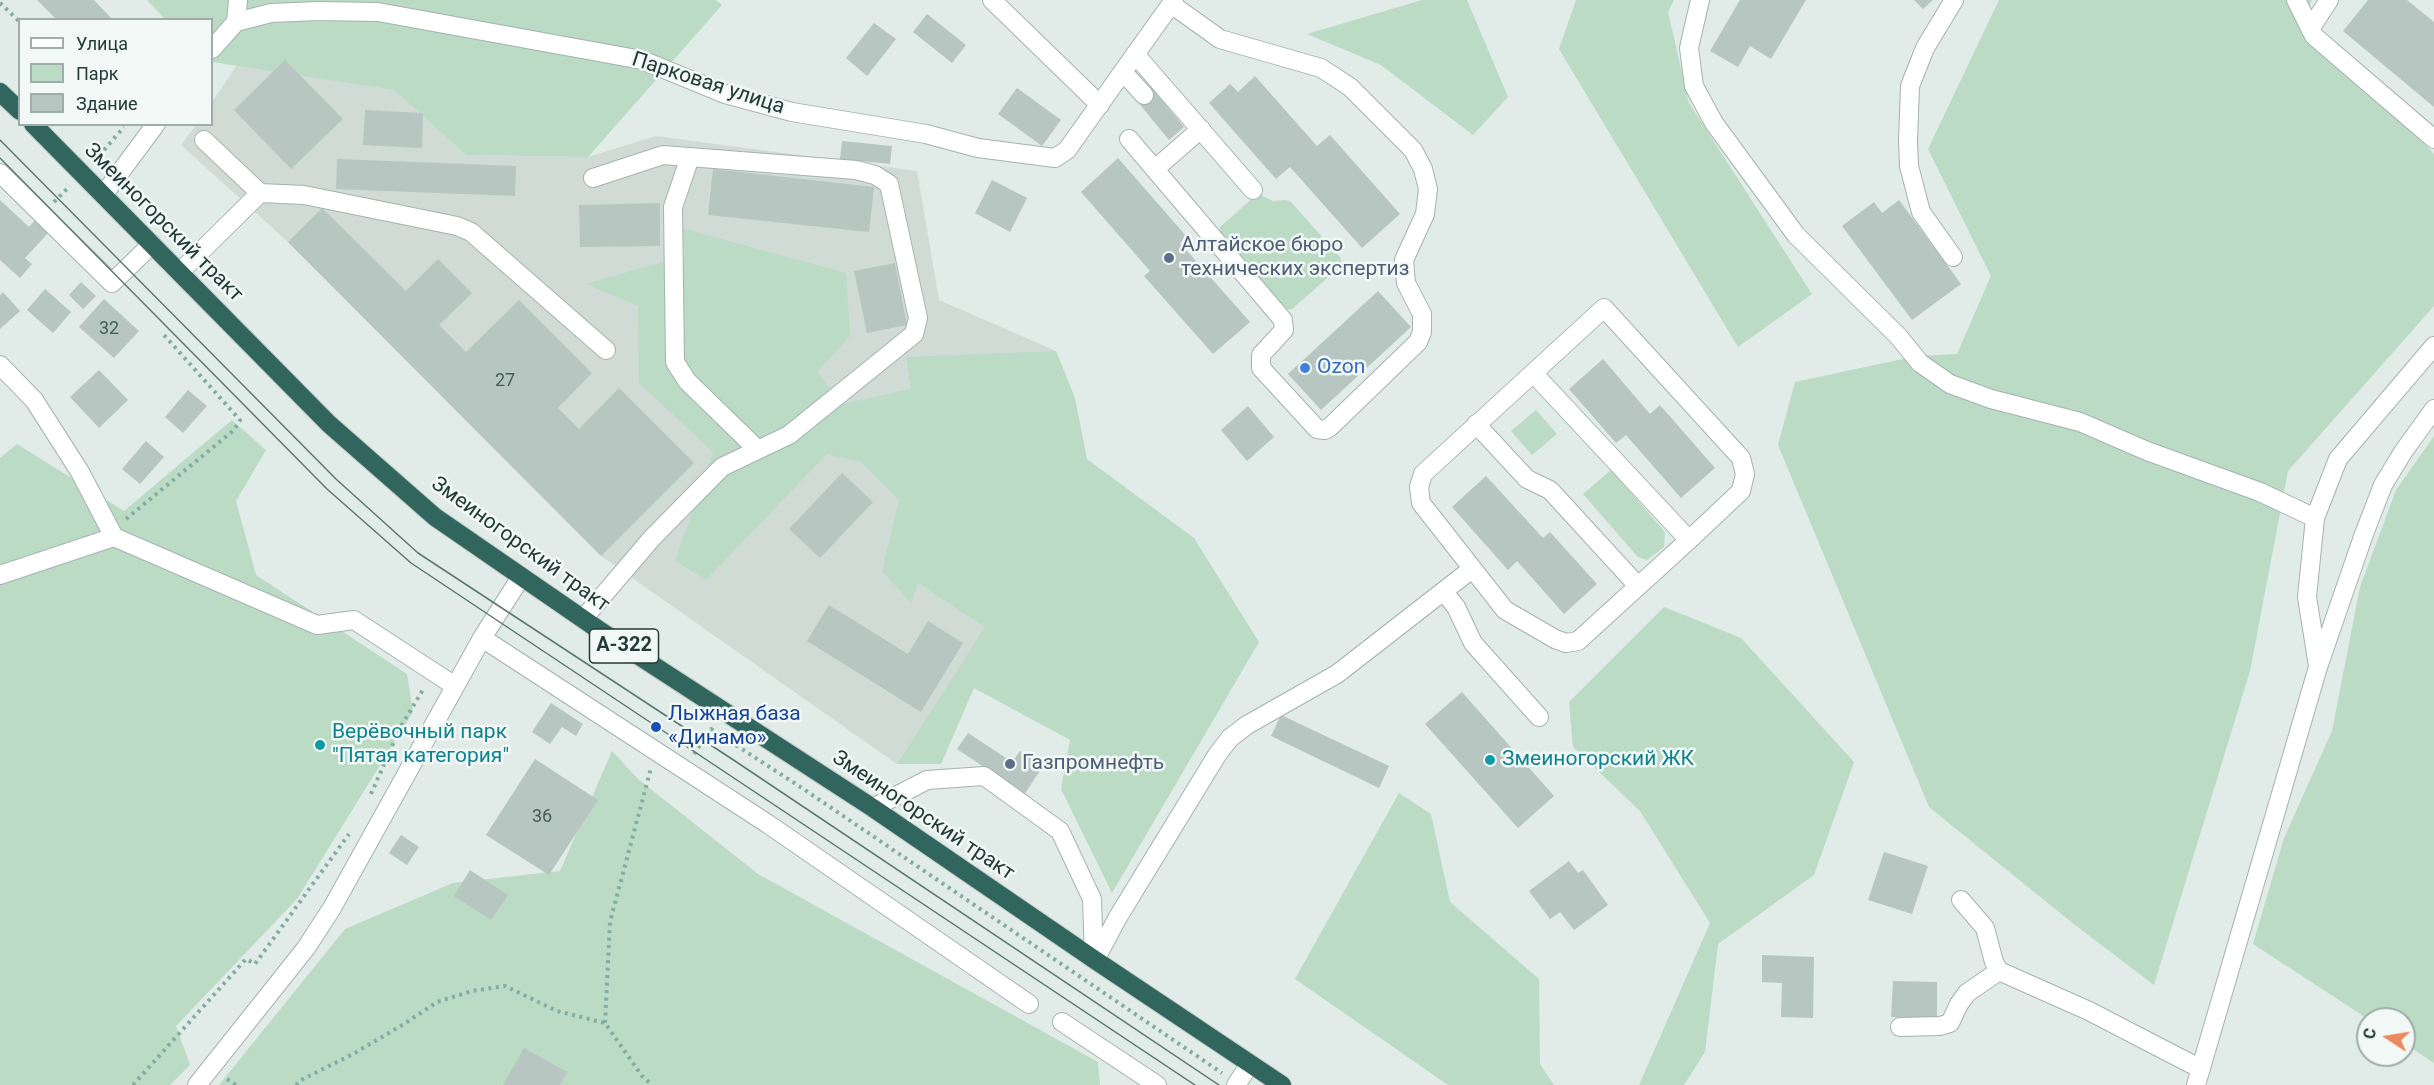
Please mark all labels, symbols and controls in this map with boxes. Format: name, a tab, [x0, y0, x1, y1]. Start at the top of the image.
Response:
legend	[18, 18, 213, 126]
text: Улица	[76, 33, 128, 54]
street label: Парковая улица	[628, 47, 788, 121]
text: Парк	[76, 63, 118, 84]
text: Здание	[76, 93, 138, 114]
street label: Змеиногорский тракт	[78, 138, 248, 308]
place label: Алтайское бюро технических экспертиз	[1181, 233, 1409, 283]
marker: Алтайское бюро технических экспертиз	[1162, 251, 1176, 265]
house number: 32	[99, 318, 119, 340]
place label: Ozon	[1317, 355, 1365, 381]
marker: Ozon	[1298, 361, 1312, 375]
house number: 27	[495, 370, 515, 392]
street label: Змеиногорский тракт	[426, 472, 614, 618]
road number: А-322	[590, 629, 658, 663]
place label: Лыжная база «Динамо»	[668, 702, 801, 752]
place label: Верёвочный парк "Пятая категория"	[332, 720, 509, 770]
marker: Лыжная база «Динамо»	[649, 720, 663, 734]
marker: Верёвочный парк "Пятая категория"	[313, 738, 327, 752]
street label: Змеиногорский тракт	[827, 746, 1019, 886]
place label: Змеиногорский ЖК	[1502, 747, 1694, 773]
place label: Газпромнефть	[1022, 751, 1164, 777]
marker: Змеиногорский ЖК	[1483, 753, 1497, 767]
marker: Газпромнефть	[1003, 757, 1017, 771]
house number: 36	[532, 806, 552, 828]
north arrow	[2356, 1007, 2416, 1067]
text: С	[2359, 1026, 2380, 1041]

